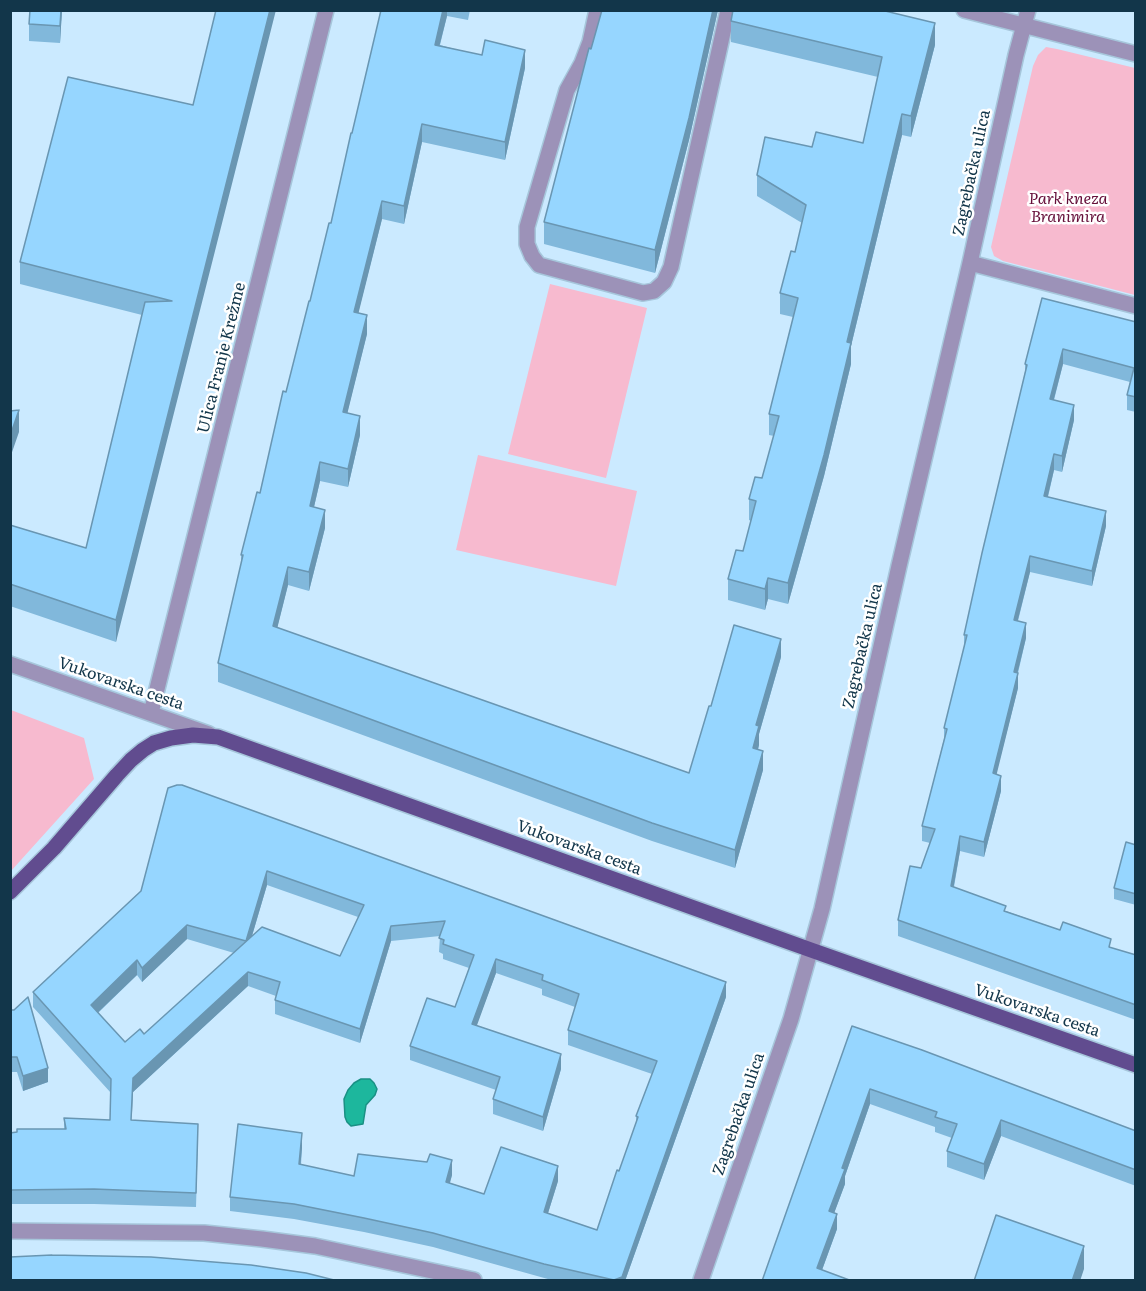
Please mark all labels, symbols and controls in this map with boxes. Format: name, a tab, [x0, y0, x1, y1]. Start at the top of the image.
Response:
street label: Zagrebačka ulica	[949, 108, 995, 238]
park label: Park kneza Branimira	[1028, 189, 1108, 227]
street label: Ulica Franje Krežme	[194, 280, 250, 436]
street label: Zagrebačka ulica	[839, 581, 887, 711]
street label: Vukovarska cesta	[56, 654, 186, 714]
street label: Vukovarska cesta	[514, 817, 644, 879]
street label: Vukovarska cesta	[972, 981, 1102, 1041]
street label: Zagrebačka ulica	[709, 1050, 769, 1178]

